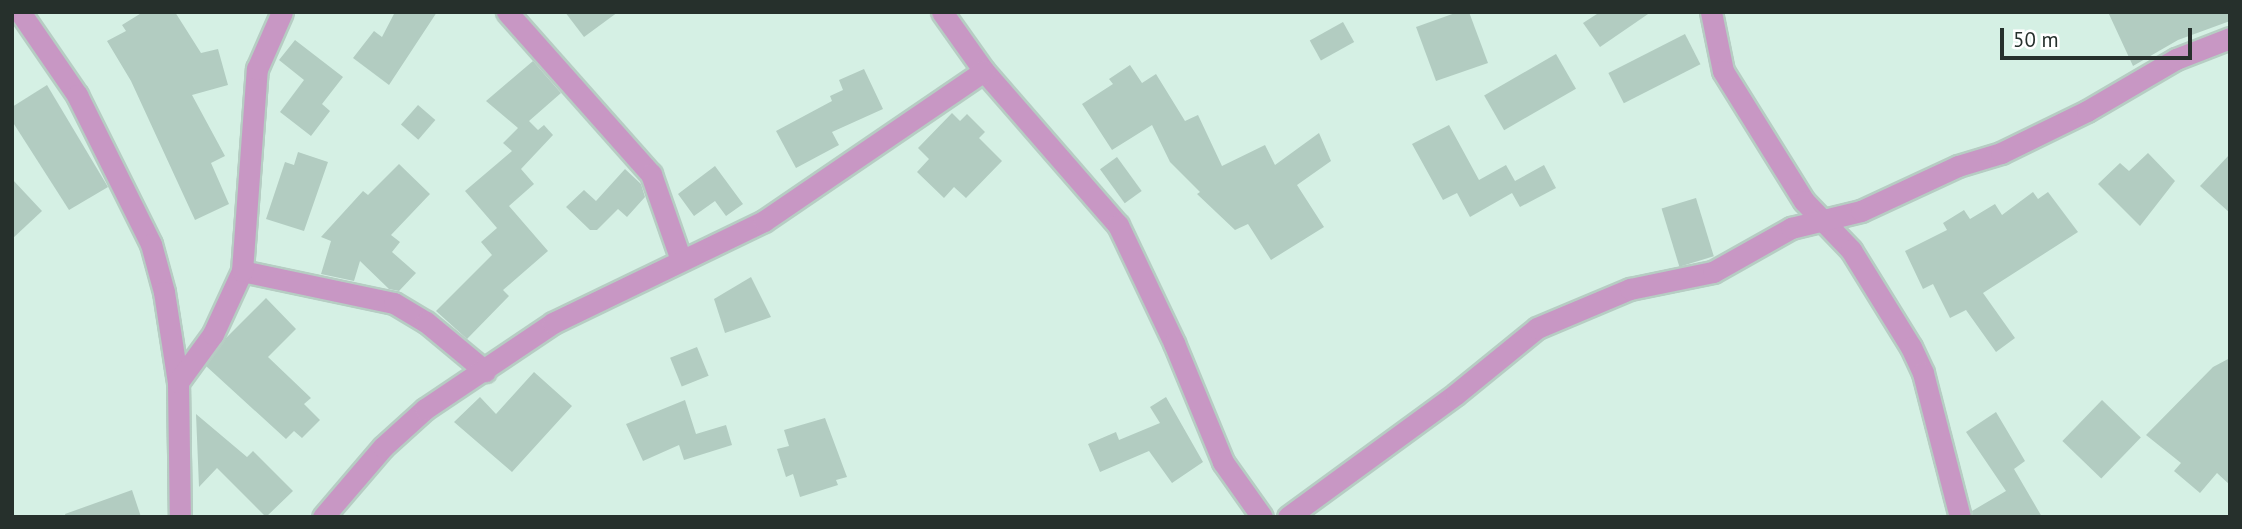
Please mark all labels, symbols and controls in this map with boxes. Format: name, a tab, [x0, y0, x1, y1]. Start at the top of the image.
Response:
scale bar	[2004, 14, 2196, 58]
text: 50 m	[2013, 26, 2059, 53]

